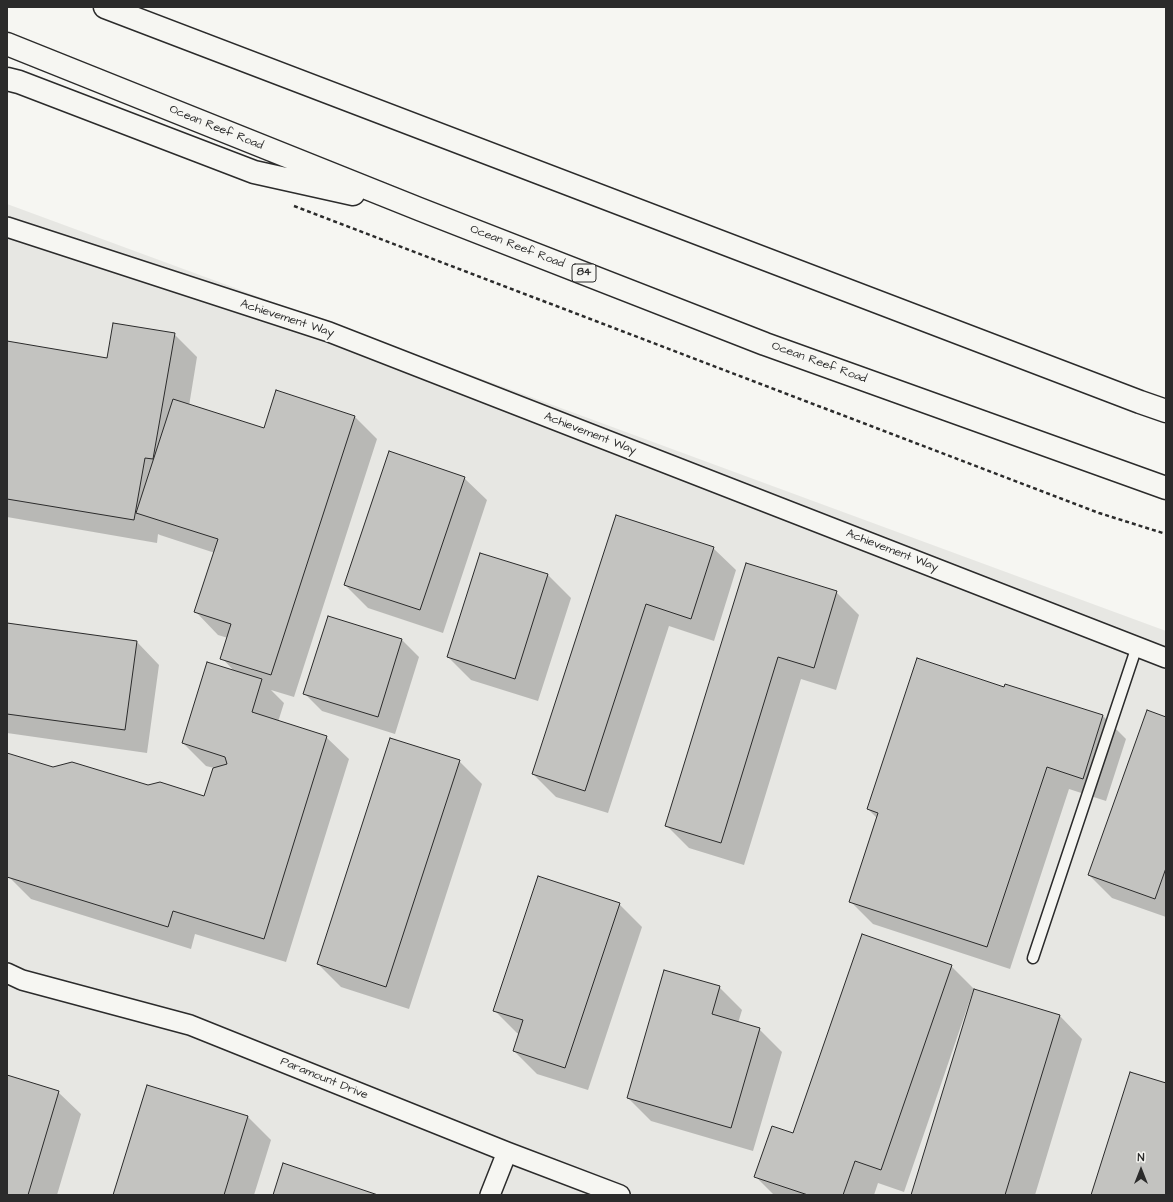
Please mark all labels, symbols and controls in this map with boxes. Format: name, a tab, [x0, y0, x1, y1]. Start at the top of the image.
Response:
street label: Ocean Reef Road	[167, 103, 265, 153]
street label: Ocean Reef Road	[468, 222, 566, 272]
road number: 84	[572, 264, 596, 282]
street label: Achievement Way	[238, 297, 336, 341]
street label: Ocean Reef Road	[770, 339, 868, 387]
street label: Achievement Way	[542, 410, 638, 458]
street label: Achievement Way	[844, 527, 940, 575]
street label: Paramount Drive	[278, 1055, 370, 1103]
north arrow	[1121, 1150, 1161, 1190]
text: N	[1138, 1150, 1144, 1165]

